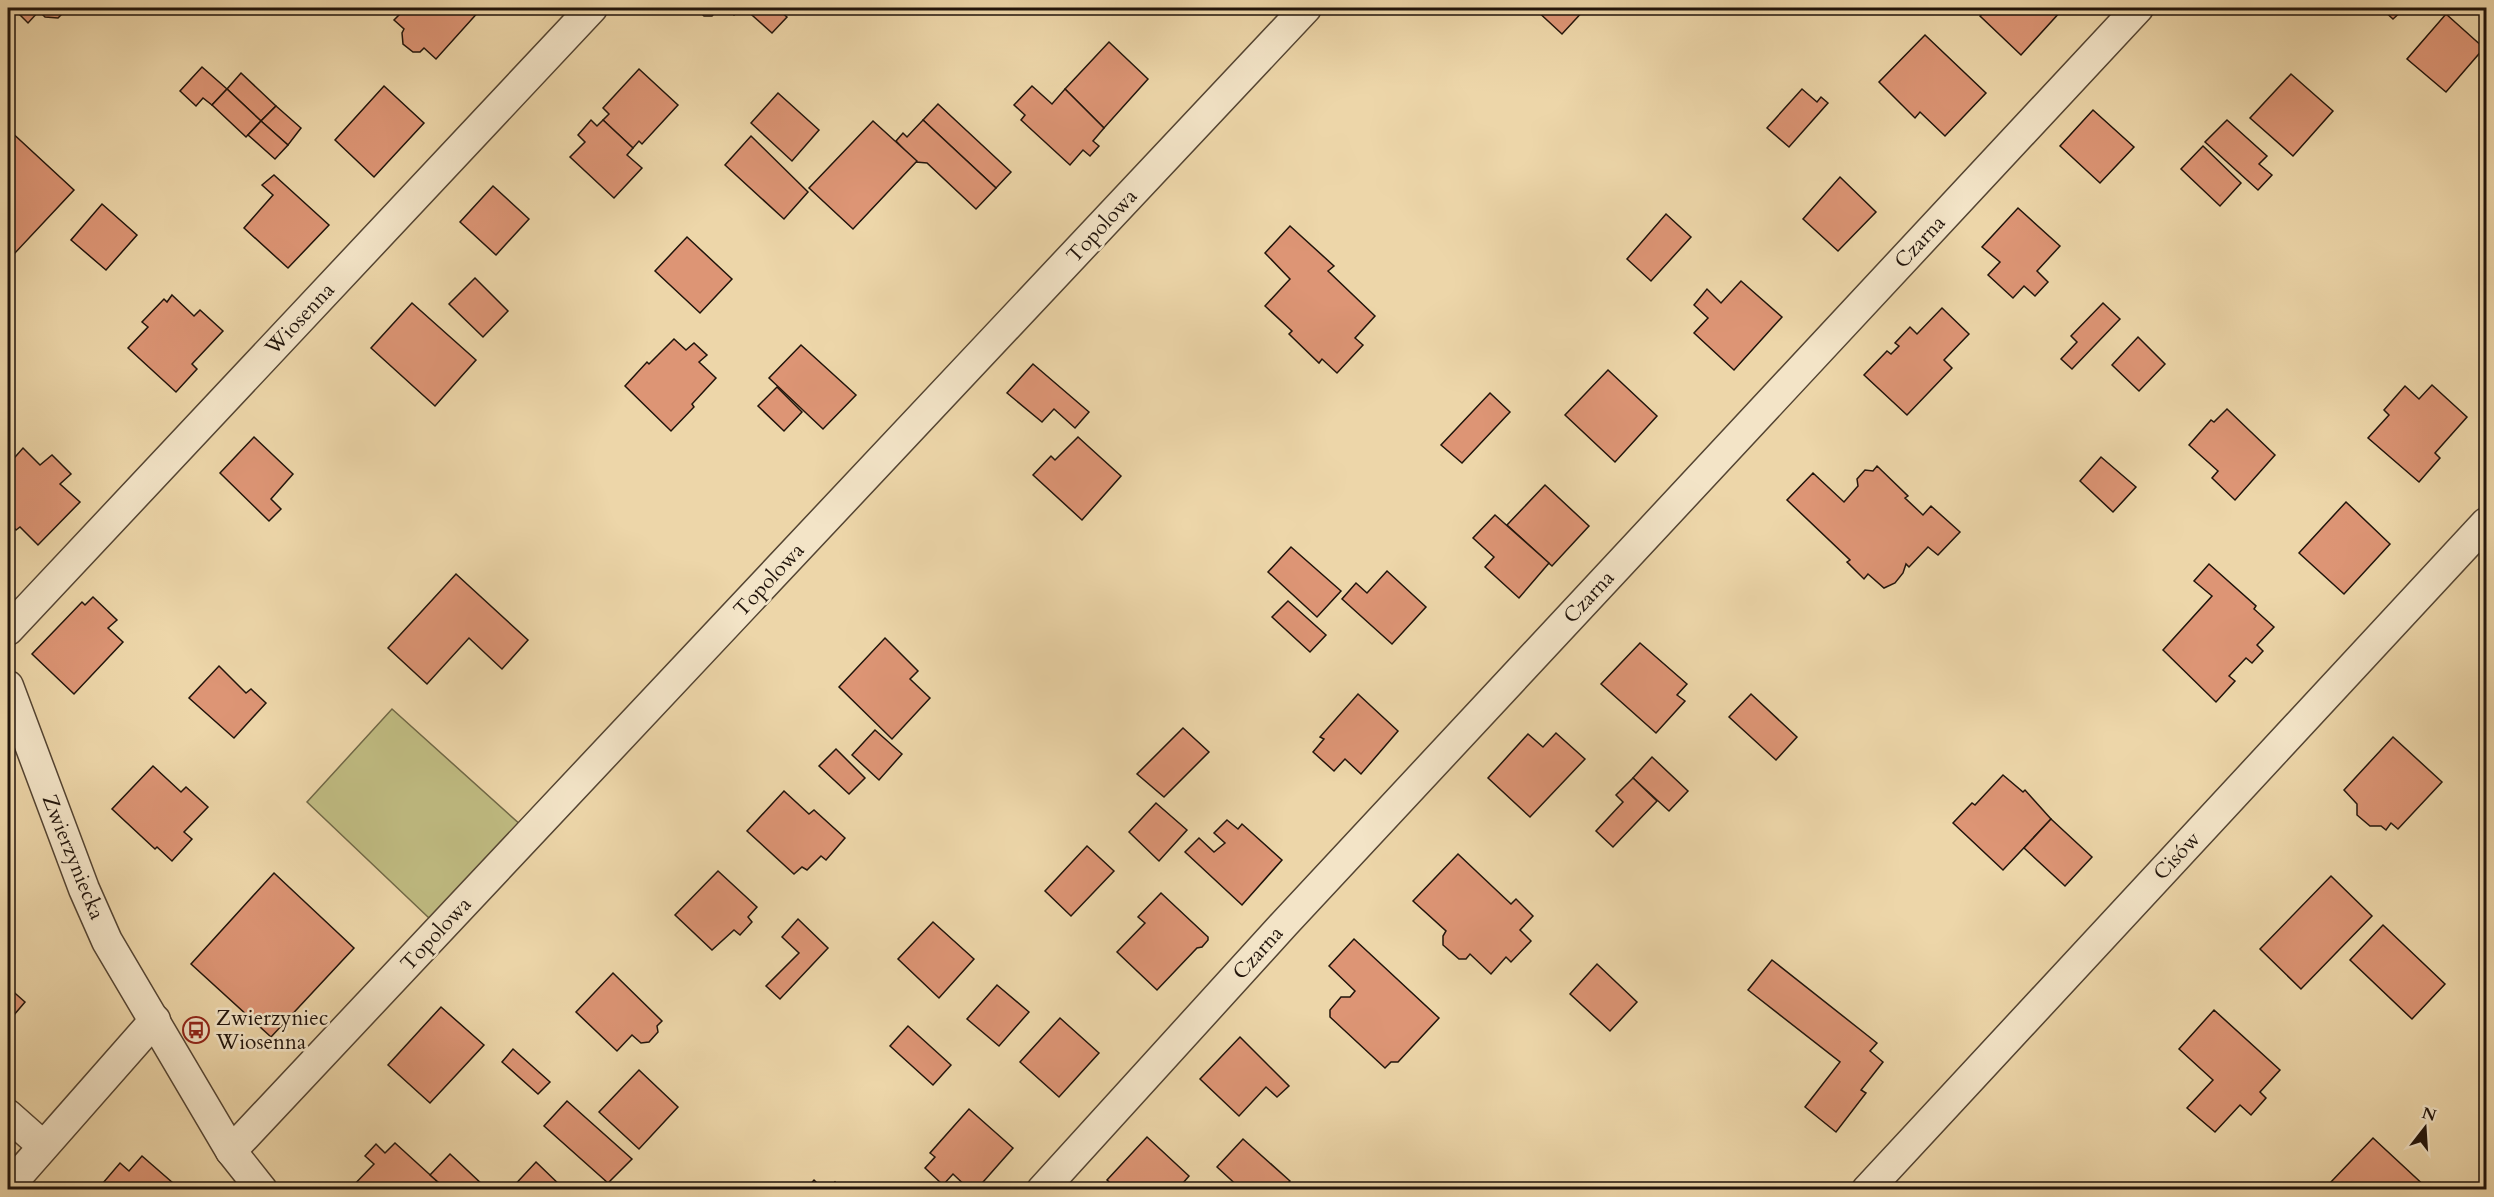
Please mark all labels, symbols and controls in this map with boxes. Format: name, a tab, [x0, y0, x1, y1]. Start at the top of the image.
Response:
street label: Topolowa	[1060, 183, 1144, 269]
street label: Czarna	[1888, 209, 1952, 275]
street label: Wiosenna	[258, 276, 341, 363]
street label: Topolowa	[727, 537, 811, 623]
street label: Czarna	[1557, 564, 1621, 630]
street label: Zwierzyniecka	[35, 790, 111, 924]
street label: Cisów	[2147, 825, 2207, 887]
street label: Topolowa	[394, 891, 478, 977]
street label: Czarna	[1226, 920, 1290, 986]
place label: Zwierzyniec Wiosenna	[215, 1004, 328, 1057]
bus stop icon: Zwierzyniec Wiosenna	[181, 1015, 211, 1045]
north arrow	[2395, 1098, 2455, 1158]
text: N	[2419, 1102, 2439, 1127]

